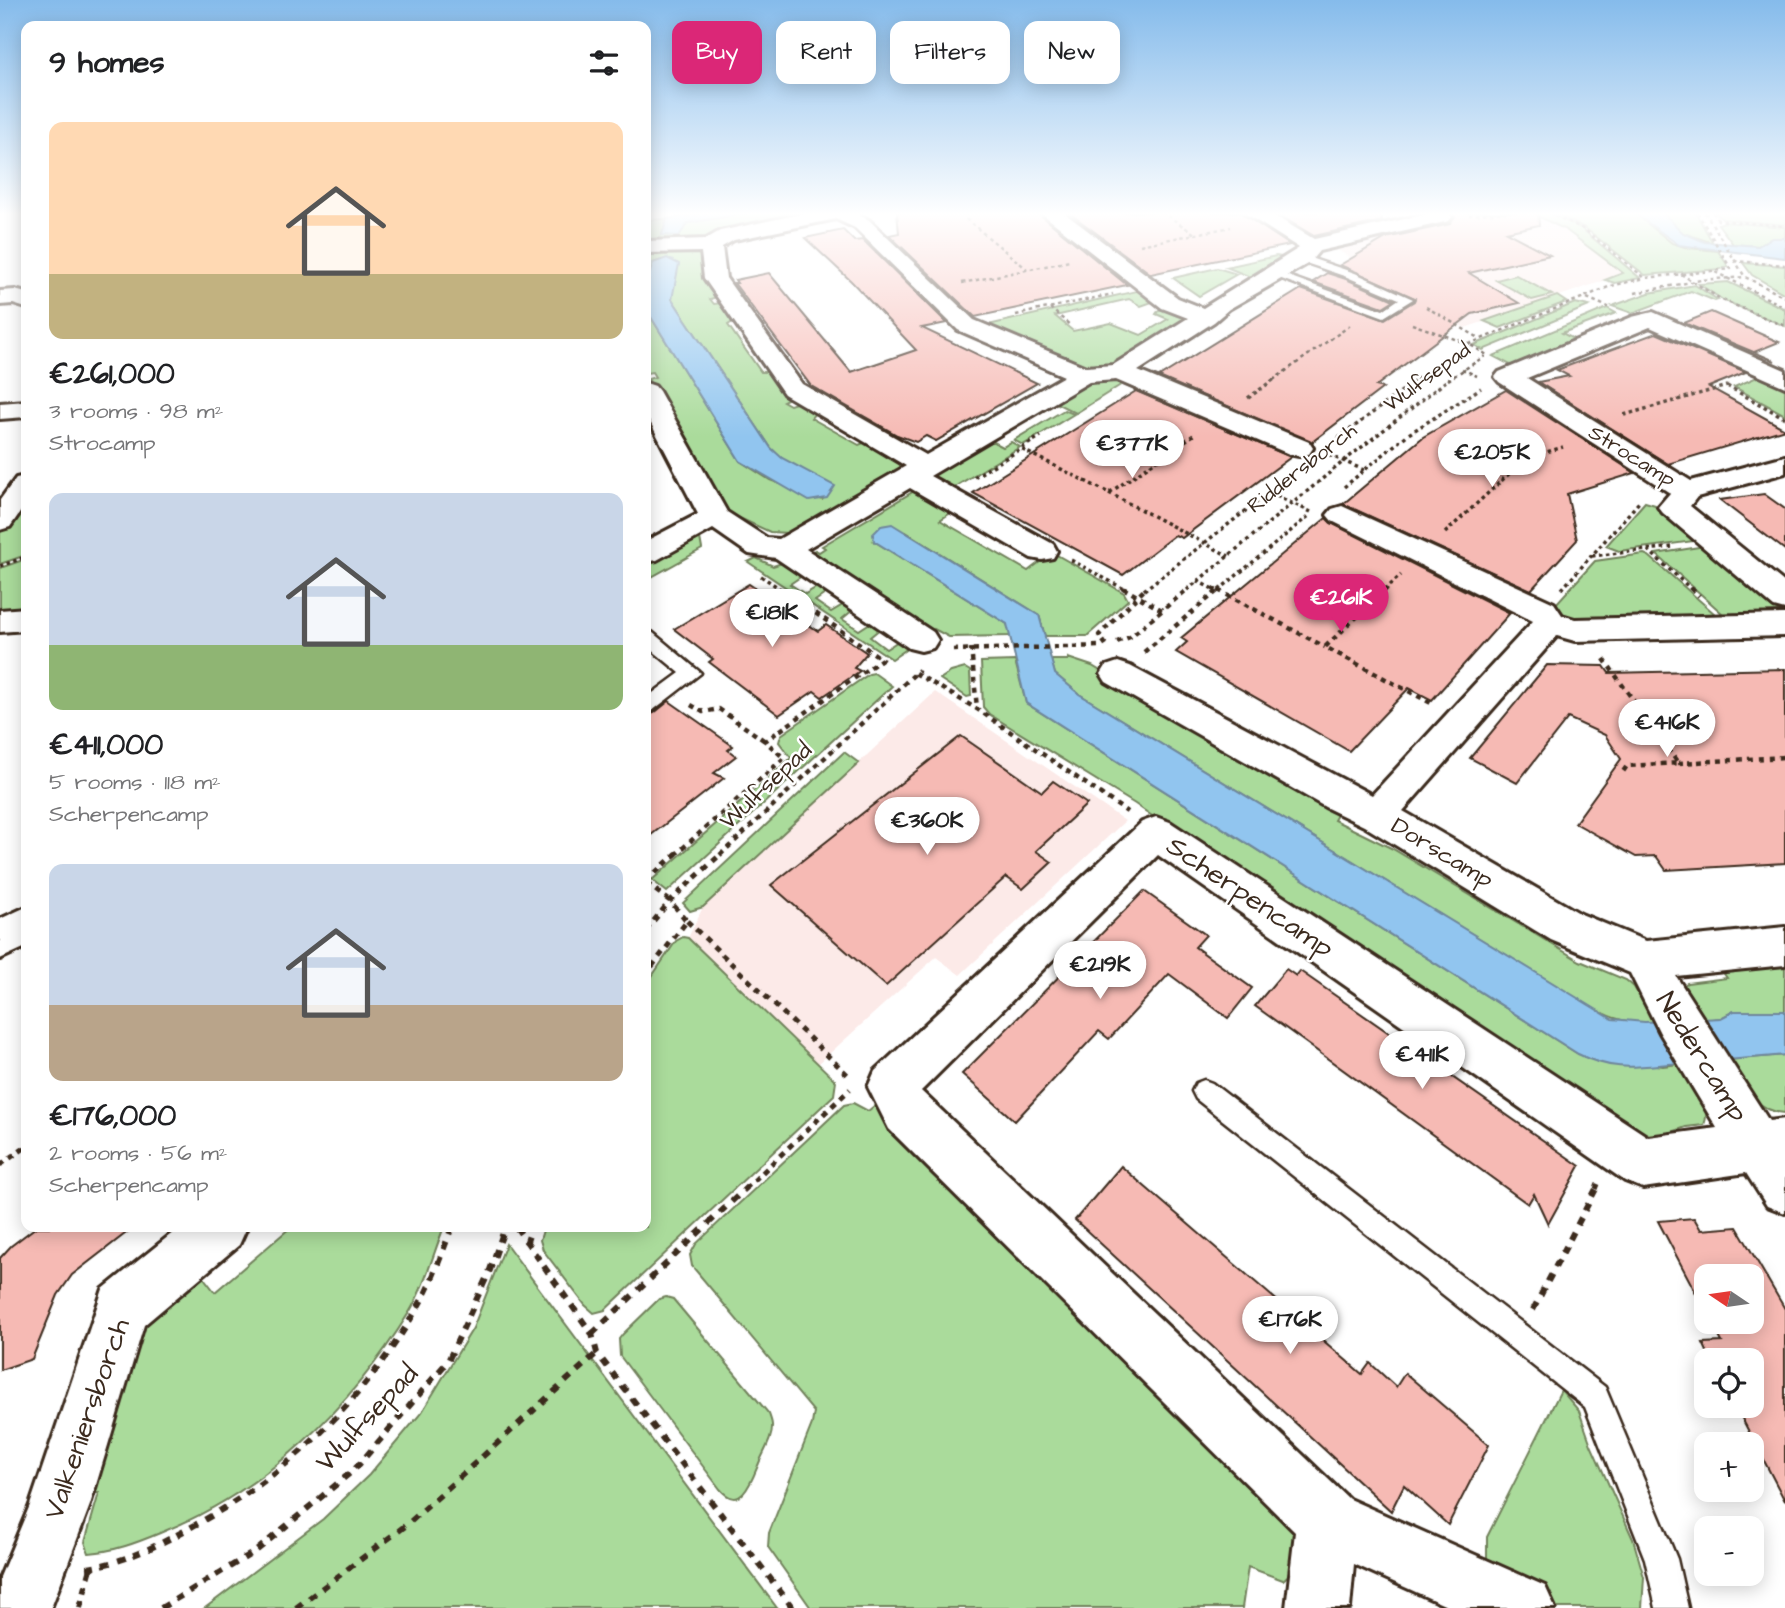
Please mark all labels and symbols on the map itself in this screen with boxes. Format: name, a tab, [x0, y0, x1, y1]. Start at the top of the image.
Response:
street label: Wulfsepad	[1378, 335, 1477, 419]
street label: Riddersborch	[1241, 416, 1363, 520]
street label: Strocamp	[1582, 418, 1681, 495]
pin: €377K	[1083, 420, 1181, 480]
pin: €205K	[1443, 430, 1541, 489]
pin: €261K	[1292, 574, 1390, 634]
pin: €181K	[723, 590, 821, 649]
pin: €416K	[1618, 700, 1716, 759]
street label: Wulfsepad	[712, 734, 820, 838]
pin: €360K	[878, 798, 976, 857]
street label: Dorscamp	[1384, 809, 1500, 897]
street label: Scherpencamp	[1159, 827, 1341, 967]
pin: €219K	[1051, 942, 1149, 1001]
street label: Nedercamp	[1647, 984, 1757, 1130]
pin: €411K	[1373, 1032, 1471, 1091]
north arrow	[1694, 1264, 1764, 1334]
pin: €176K	[1241, 1296, 1339, 1356]
street label: Valkeniersborch	[34, 1313, 140, 1525]
street label: Wulfsepad	[307, 1355, 427, 1481]

